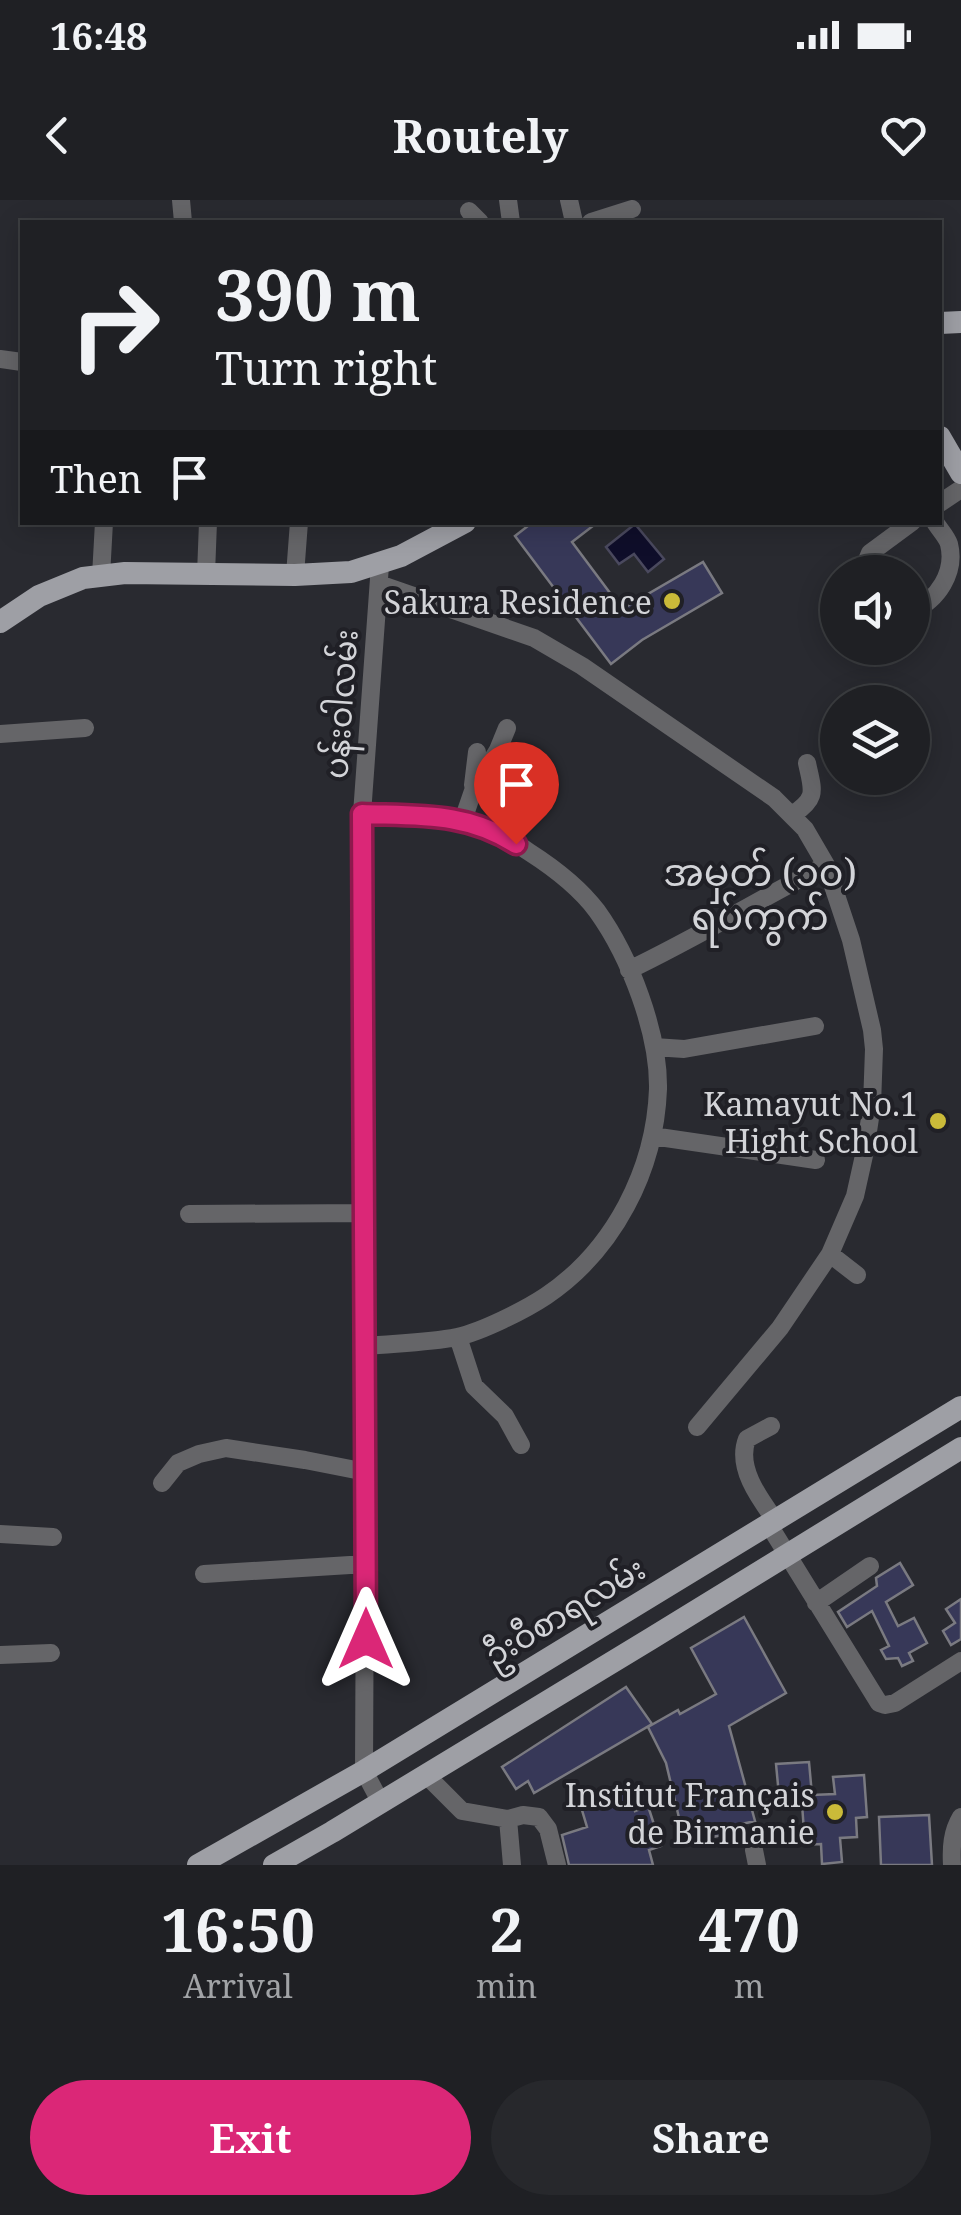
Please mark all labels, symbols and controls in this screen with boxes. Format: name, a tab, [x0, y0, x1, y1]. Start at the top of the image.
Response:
text: 16:48	[50, 9, 147, 61]
text: Routely	[393, 105, 568, 166]
icon: back	[30, 108, 85, 163]
icon: heart	[876, 108, 931, 163]
text: 390 m	[215, 246, 421, 342]
icon: right	[50, 260, 180, 390]
text: Turn right	[215, 337, 437, 398]
icon: arrive	[162, 450, 217, 505]
text: Then	[50, 452, 142, 504]
map controls	[820, 555, 930, 795]
button: sound	[820, 555, 930, 665]
place label: Sakura Residence	[384, 580, 652, 623]
marker: Sakura Residence	[661, 590, 683, 612]
street label: ပန်းဝါလမ်း	[313, 628, 373, 781]
button: layers	[820, 685, 930, 795]
pin	[474, 742, 559, 845]
icon: arrive	[489, 757, 544, 812]
district label: အမှတ် (၁၀) ရပ်ကွက်	[663, 845, 857, 948]
place label: Kamayut No.1 Hight School	[703, 1082, 918, 1162]
marker: Kamayut No.1 Hight School	[927, 1110, 949, 1132]
street label: ဦးဝီစာရလမ်း	[475, 1546, 656, 1681]
position arrow	[314, 1587, 418, 1691]
place label: Institut Français de Birmanie	[565, 1773, 815, 1853]
marker: Institut Français de Birmanie	[824, 1801, 846, 1823]
text: 16:50	[161, 1888, 315, 1970]
text: 2	[490, 1888, 524, 1970]
text: 470	[698, 1888, 800, 1970]
text: Arrival	[183, 1964, 293, 2007]
text: min	[476, 1964, 537, 2007]
text: m	[734, 1964, 764, 2007]
button: Exit	[30, 2080, 471, 2195]
button: Share	[491, 2080, 931, 2195]

